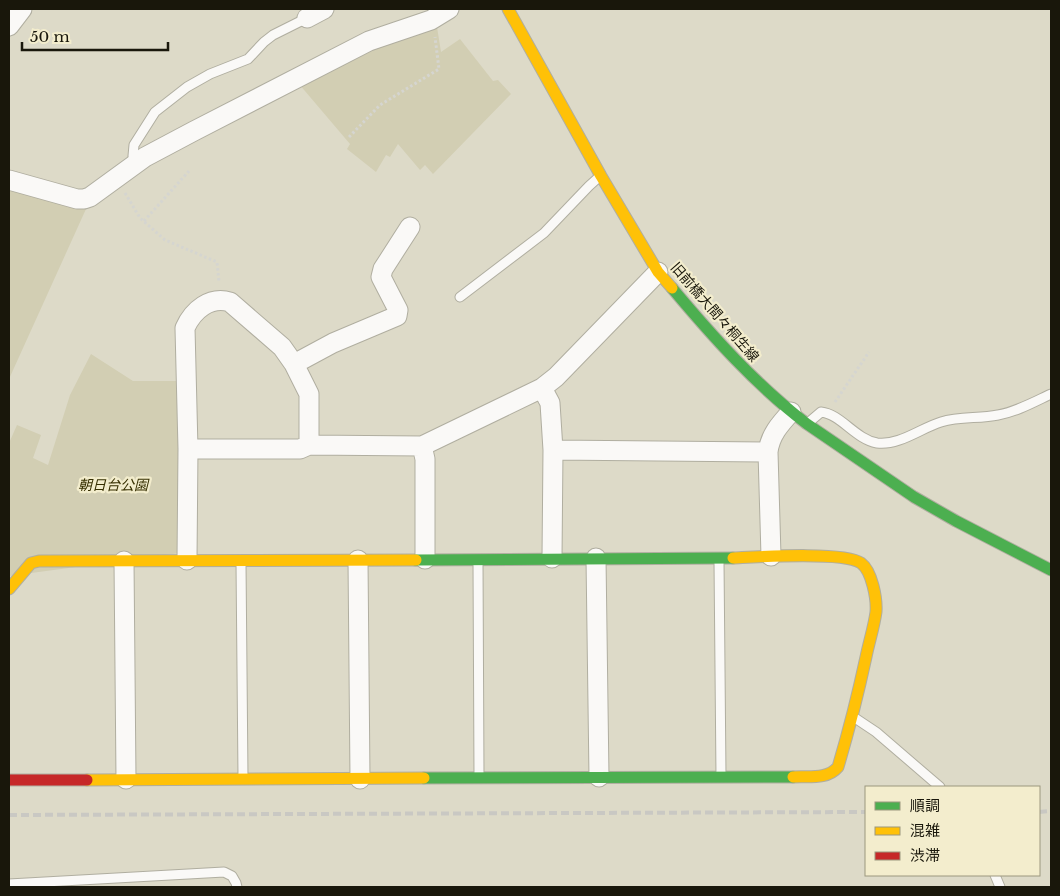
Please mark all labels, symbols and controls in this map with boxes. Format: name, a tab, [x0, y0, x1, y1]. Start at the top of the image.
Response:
scale bar	[22, 20, 169, 52]
text: 50 m	[30, 27, 70, 46]
street label: 旧前橋大間々桐生線	[667, 259, 763, 365]
park label: 朝日台公園	[78, 476, 150, 494]
legend	[865, 786, 1040, 876]
text: 順調	[910, 796, 940, 815]
text: 混雑	[910, 821, 940, 840]
text: 渋滞	[910, 846, 940, 865]

